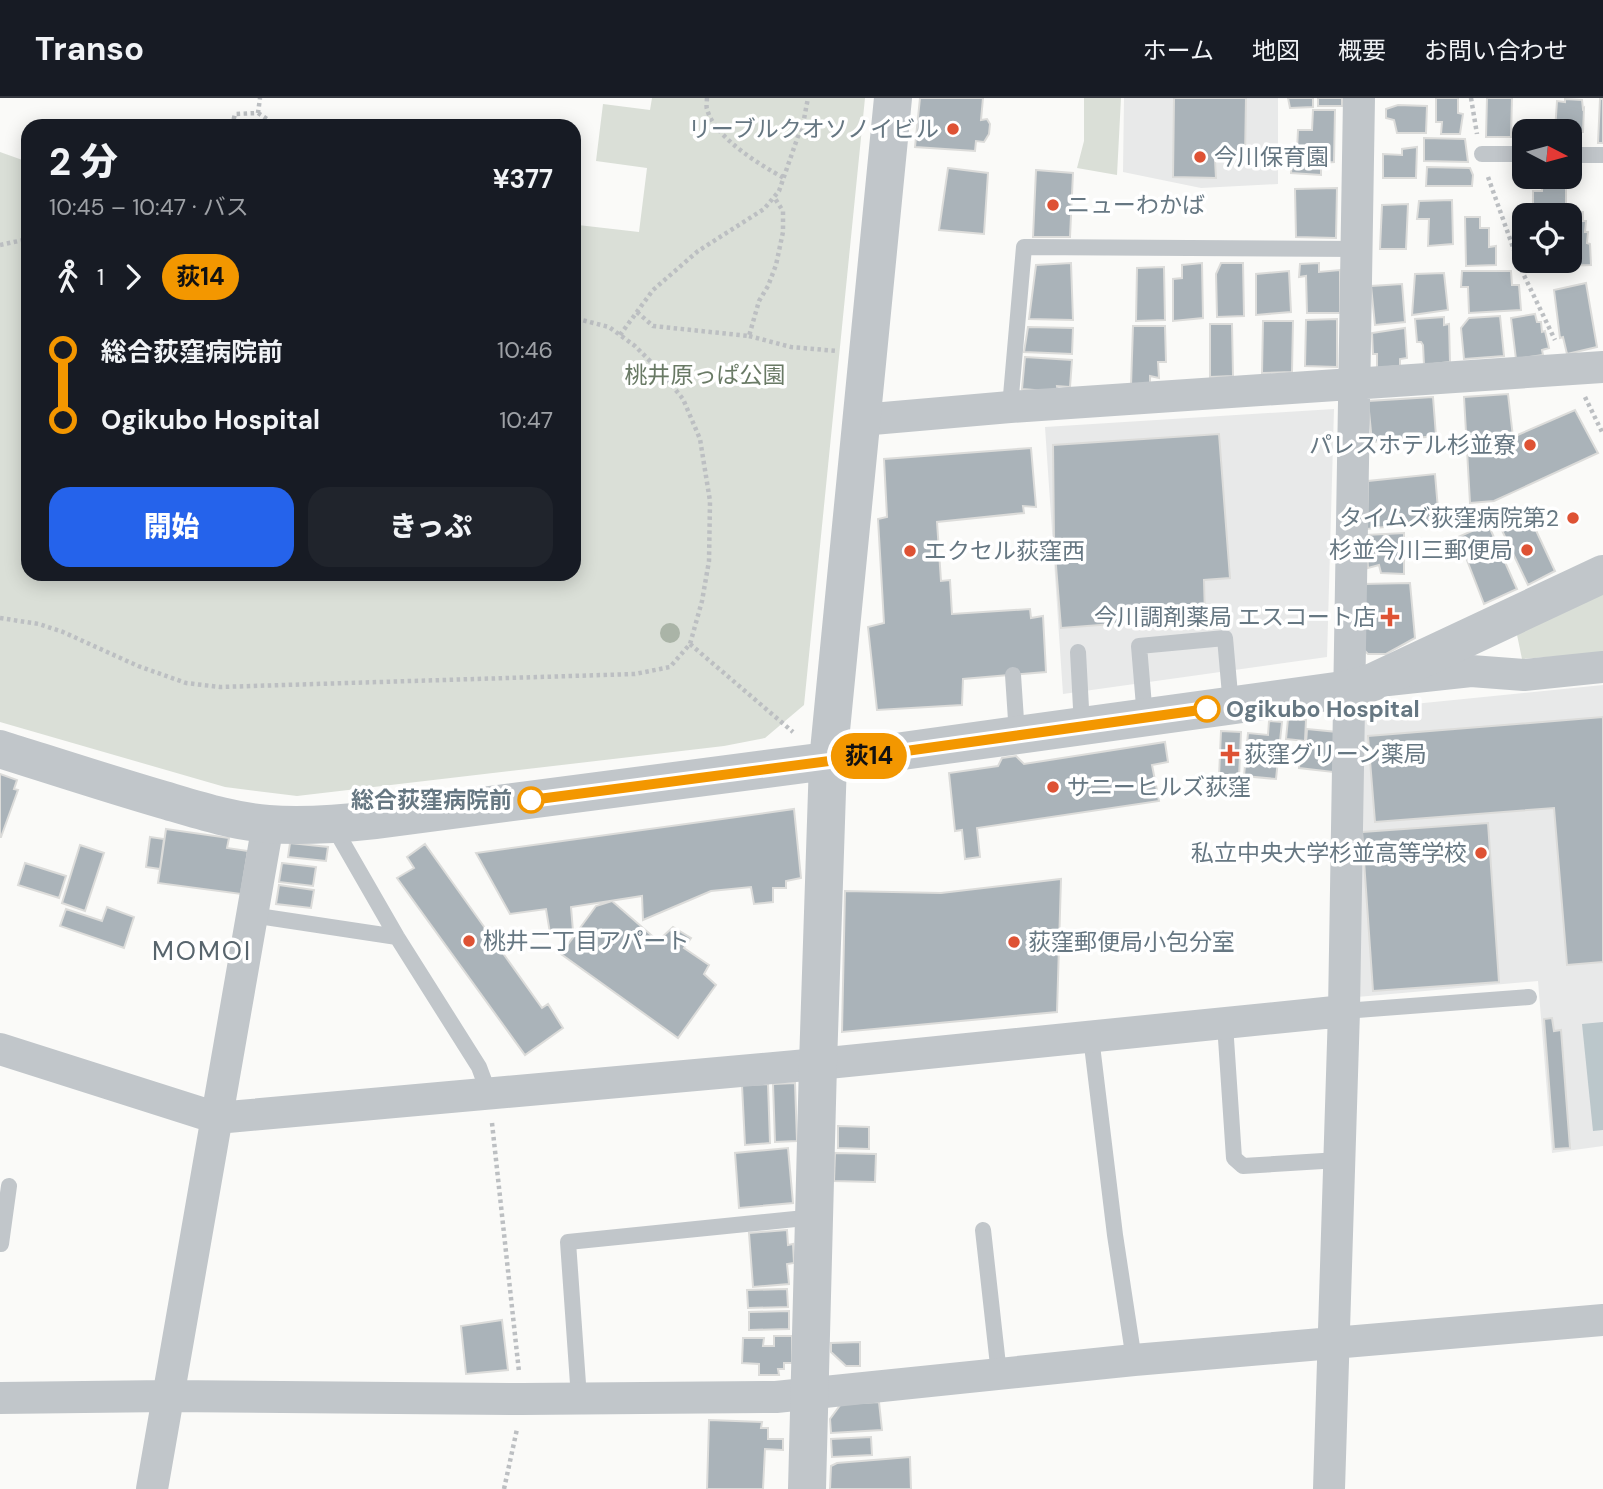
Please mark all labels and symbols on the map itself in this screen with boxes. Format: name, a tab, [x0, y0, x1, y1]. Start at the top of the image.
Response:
place label: リーブルクオソノイビル	[688, 114, 939, 144]
north arrow	[1512, 119, 1582, 189]
marker: リーブルクオソノイビル	[945, 121, 961, 137]
place label: 今川保育園	[1214, 142, 1329, 172]
marker: 今川保育園	[1192, 149, 1208, 165]
place label: ニューわかば	[1067, 190, 1205, 220]
marker: ニューわかば	[1045, 197, 1061, 213]
park label: 桃井原っぱ公園	[625, 360, 786, 390]
place label: パレスホテル杉並寮	[1309, 430, 1516, 460]
marker: パレスホテル杉並寮	[1522, 437, 1538, 453]
place label: タイムズ荻窪病院第2	[1339, 503, 1559, 533]
marker: タイムズ荻窪病院第2	[1565, 510, 1581, 526]
place label: 杉並今川三郵便局	[1329, 535, 1513, 565]
place label: エクセル荻窪西	[924, 536, 1085, 566]
marker: 杉並今川三郵便局	[1519, 542, 1535, 558]
marker: エクセル荻窪西	[902, 543, 918, 559]
place label: 今川調剤薬局 エスコート店	[1094, 602, 1376, 632]
marker: 今川調剤薬局 エスコート店	[1382, 609, 1398, 625]
place label: Ogikubo Hospital	[1226, 694, 1420, 724]
marker: Ogikubo Hospital	[1194, 696, 1220, 722]
line badge: 荻14	[829, 733, 909, 779]
place label: 荻窪グリーン薬局	[1244, 739, 1427, 769]
marker: 荻窪グリーン薬局	[1222, 746, 1238, 762]
place label: サニーヒルズ荻窪	[1067, 772, 1251, 802]
marker: サニーヒルズ荻窪	[1045, 779, 1061, 795]
place label: 総合荻窪病院前	[351, 785, 512, 815]
marker: 総合荻窪病院前	[518, 787, 544, 813]
place label: 私立中央大学杉並高等学校	[1191, 838, 1467, 868]
marker: 私立中央大学杉並高等学校	[1473, 845, 1489, 861]
place label: 桃井二丁目アパート	[483, 926, 690, 956]
place label: 荻窪郵便局小包分室	[1028, 927, 1235, 957]
marker: 桃井二丁目アパート	[461, 933, 477, 949]
district label: MOMOI	[152, 934, 252, 968]
marker: 荻窪郵便局小包分室	[1006, 934, 1022, 950]

